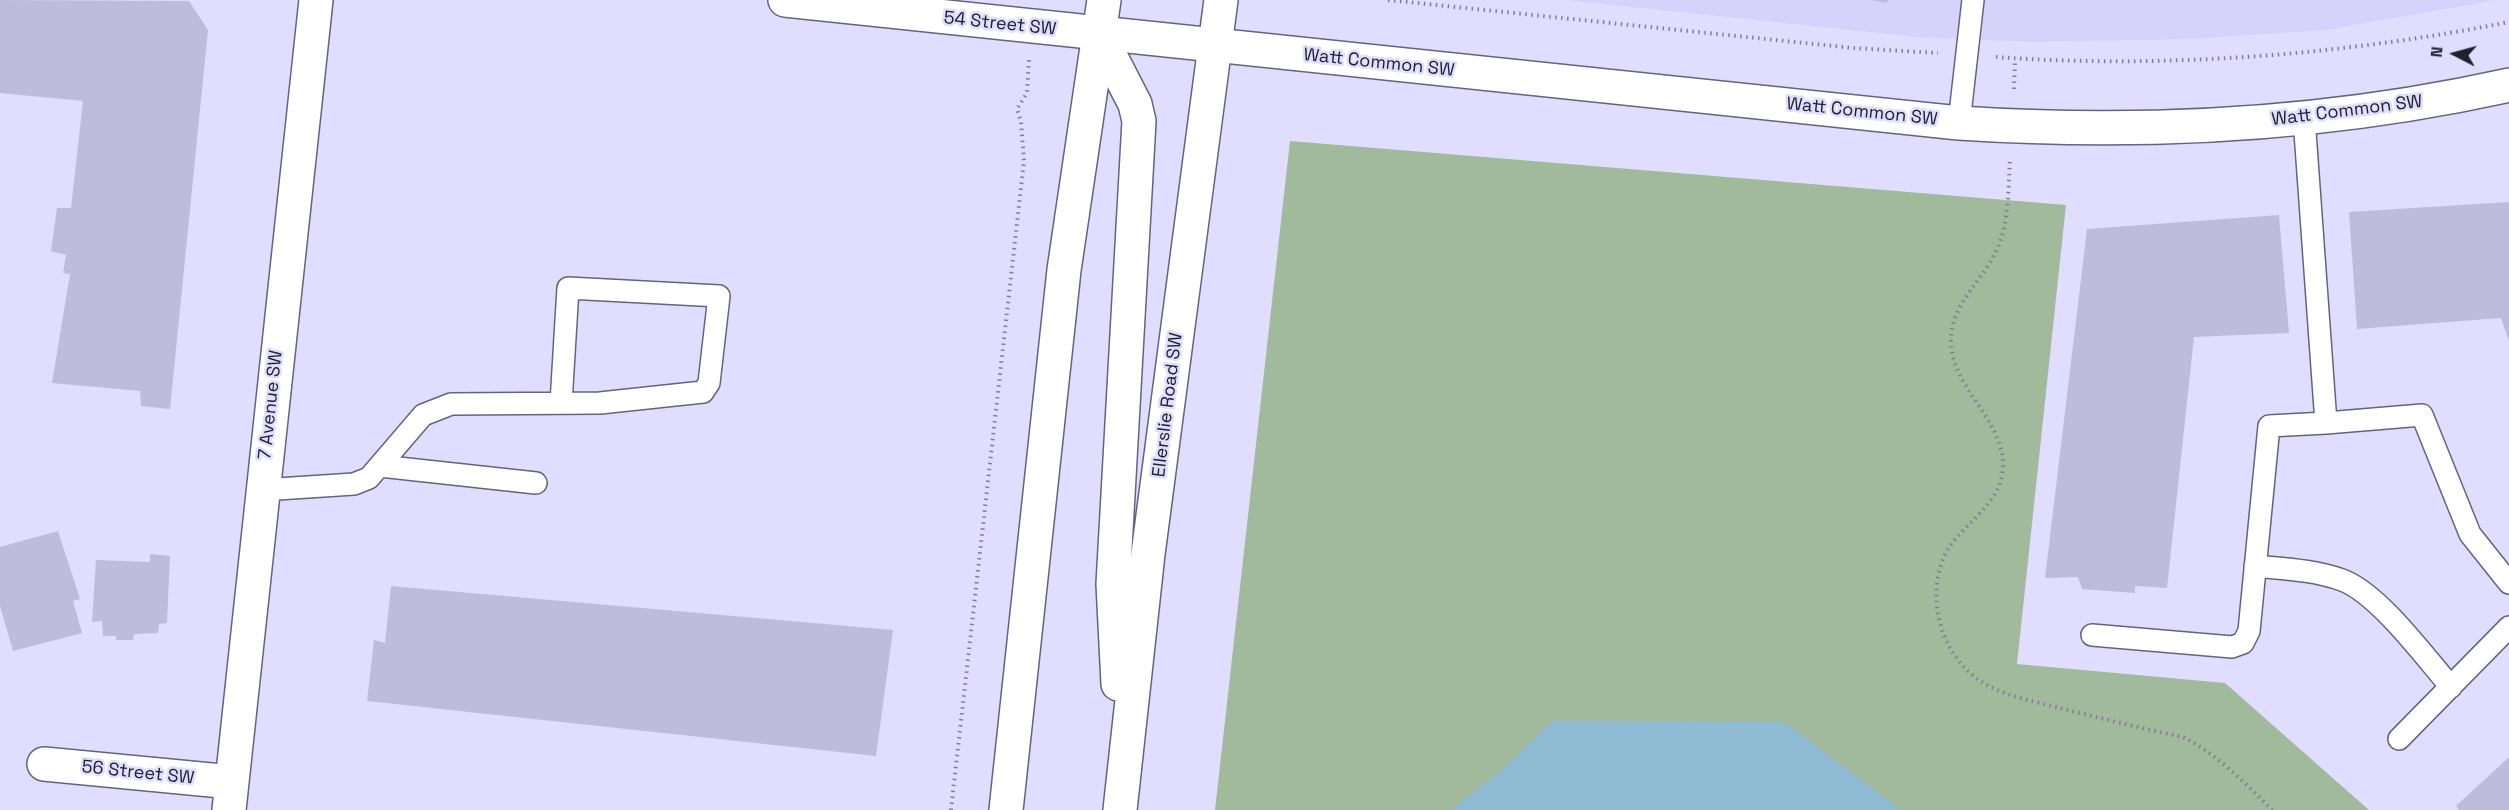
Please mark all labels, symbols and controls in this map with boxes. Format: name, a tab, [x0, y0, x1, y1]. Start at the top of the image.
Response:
street label: 54 Street SW	[943, 7, 1057, 41]
north arrow	[2425, 24, 2485, 84]
street label: Watt Common SW	[1302, 44, 1456, 82]
text: N	[2426, 46, 2448, 59]
street label: Watt Common SW	[2270, 91, 2424, 131]
street label: Watt Common SW	[1785, 93, 1939, 131]
street label: Ellerslie Road SW	[1148, 332, 1188, 478]
street label: 7 Avenue SW	[255, 349, 287, 461]
street label: 56 Street SW	[81, 756, 195, 790]

